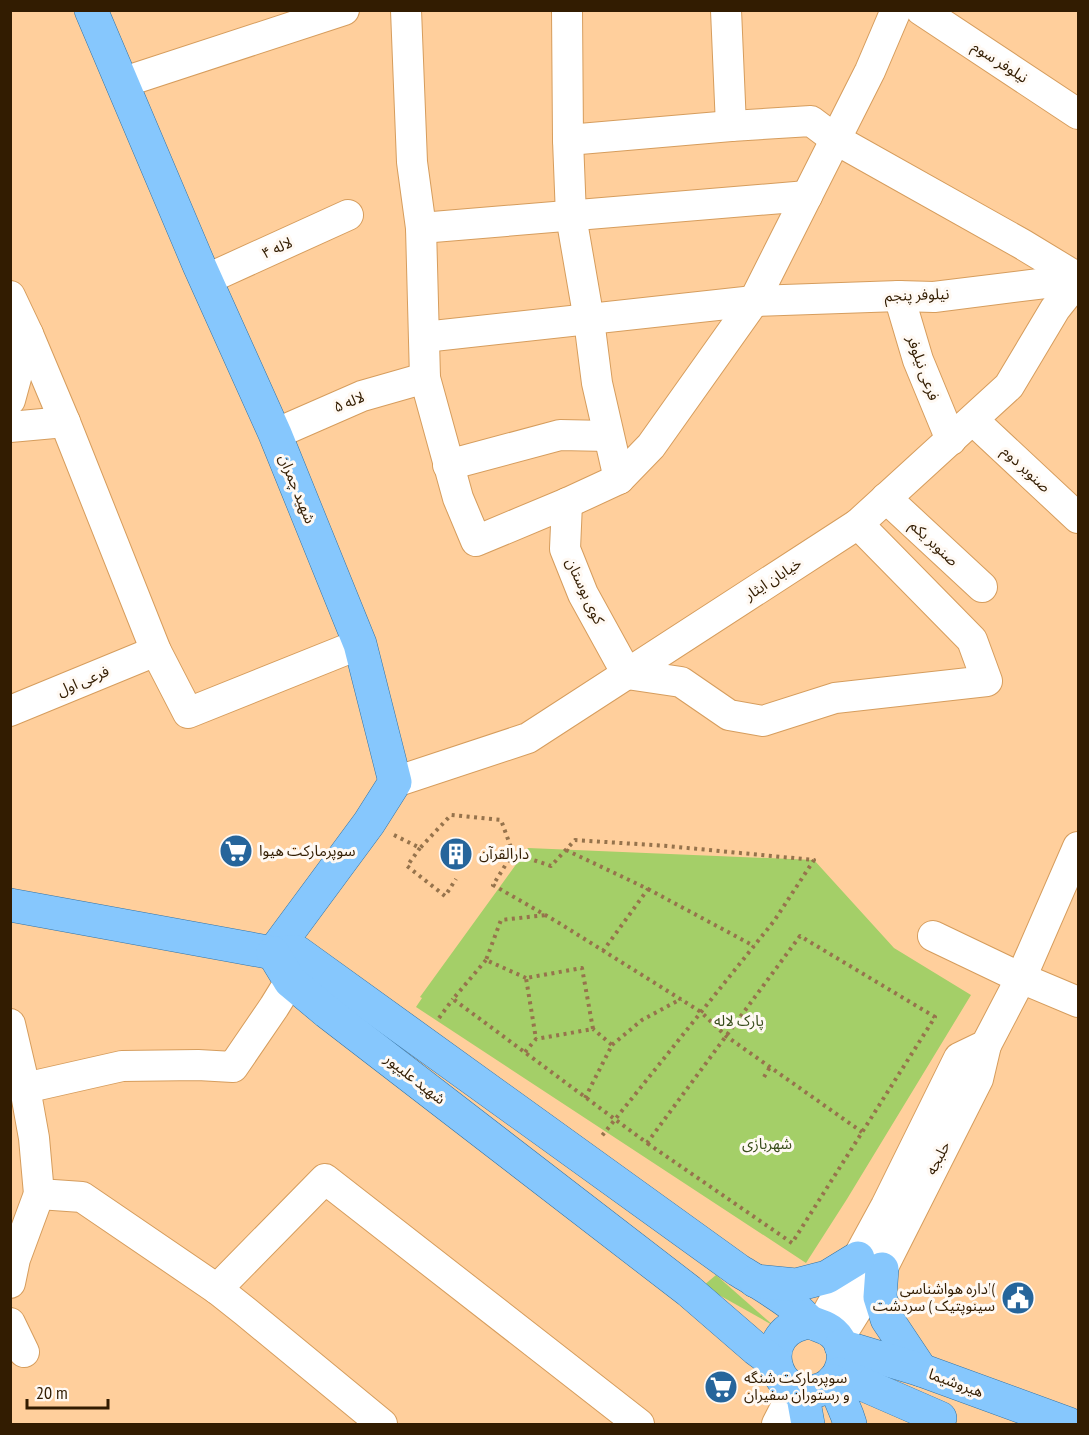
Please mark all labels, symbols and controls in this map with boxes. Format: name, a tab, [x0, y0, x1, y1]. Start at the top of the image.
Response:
street label: نیلوفر سوم	[968, 36, 1032, 88]
street label: لاله ۴	[258, 232, 295, 263]
street label: نیلوفر پنجم	[884, 284, 950, 307]
street label: فرعی نیلوفر	[903, 332, 944, 403]
street label: لاله ۵	[331, 387, 367, 416]
street label: صنوبر دوم	[997, 441, 1055, 498]
street label: شهید چمران	[274, 451, 320, 527]
street label: صنوبر یکم	[905, 515, 963, 571]
street label: خیابان ایثار	[740, 553, 805, 605]
street label: کوی بوستان	[562, 555, 609, 628]
street label: فرعی اول	[54, 661, 112, 700]
supermarket icon: سوپرمارکت هیوا	[218, 833, 254, 869]
building icon: دارالقرآن	[438, 836, 474, 872]
place label: سوپرمارکت هیوا	[259, 841, 356, 861]
place label: دارالقرآن	[479, 844, 529, 863]
park label: پارک لاله	[714, 1011, 764, 1031]
street label: شهید علیپور	[380, 1048, 450, 1109]
park label: شهربازی	[742, 1134, 792, 1153]
street label: حلبجه	[921, 1138, 954, 1178]
place label: اداره هواشناسی( سینوپتیک ) سردشت	[873, 1279, 996, 1316]
public building icon: اداره هواشناسی( سینوپتیک ) سردشت	[1000, 1280, 1036, 1316]
street label: هیروشیما	[926, 1364, 986, 1401]
place label: سوپرمارکت شنگه و رستوران سفیران	[744, 1368, 850, 1404]
supermarket icon: سوپرمارکت شنگه و رستوران سفیران	[703, 1369, 739, 1405]
scale bar	[27, 1372, 108, 1410]
text: 20 m	[36, 1381, 68, 1404]

